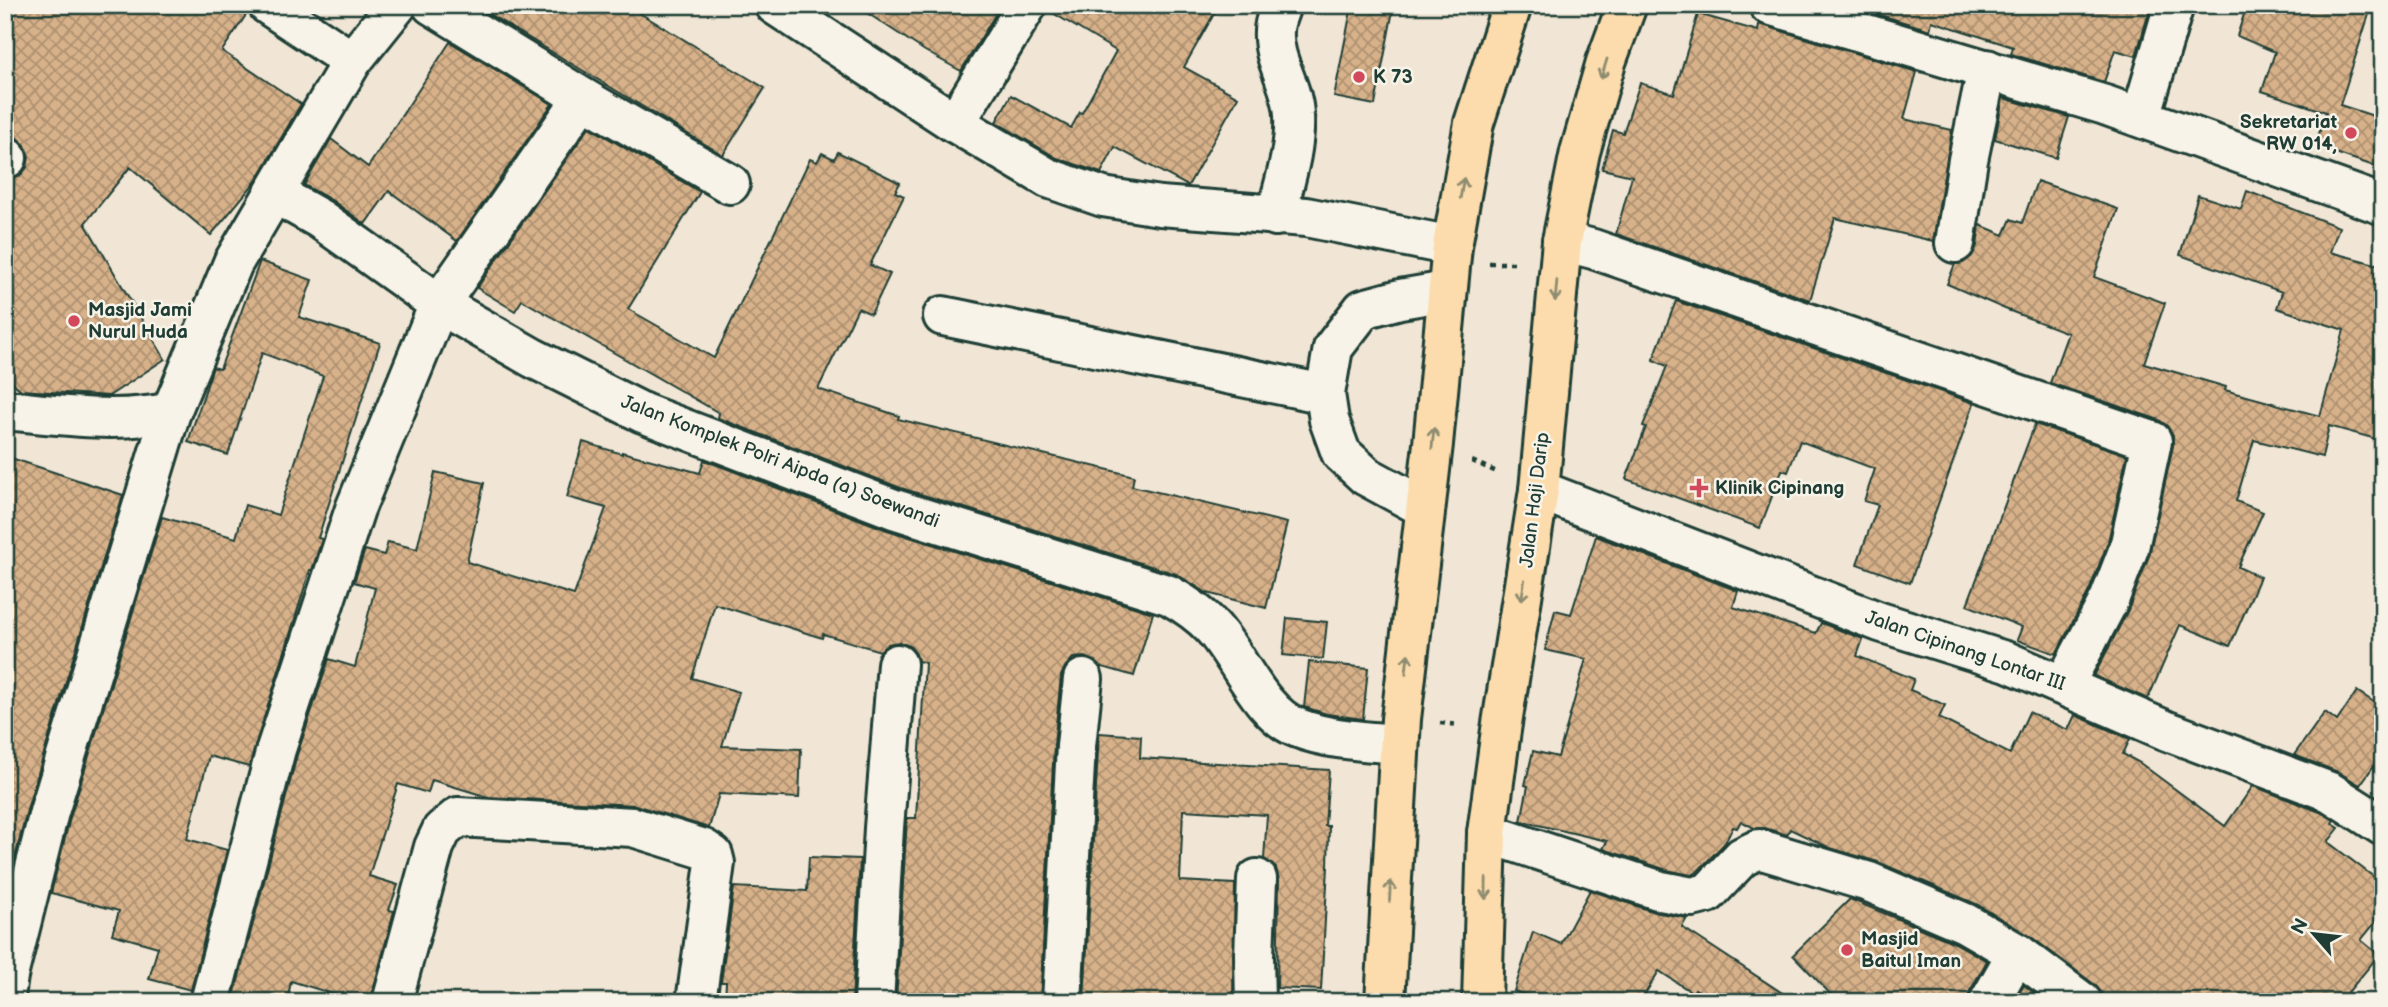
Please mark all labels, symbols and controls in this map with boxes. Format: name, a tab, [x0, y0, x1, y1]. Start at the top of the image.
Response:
one-way arrow	[1596, 58, 1609, 80]
place label: K 73	[1373, 66, 1413, 89]
marker: K 73	[1351, 69, 1367, 85]
place label: Sekretariat RW 014,	[2240, 111, 2338, 156]
marker: Sekretariat RW 014,	[2343, 125, 2359, 141]
one-way arrow	[1456, 177, 1469, 200]
one-way arrow	[1549, 280, 1562, 302]
place label: Masjid Jami Nurul Huda	[88, 299, 192, 344]
marker: Masjid Jami Nurul Huda	[66, 313, 82, 329]
street label: Jalan Komplek Polri Aipda (a) Soewandi	[618, 390, 942, 534]
one-way arrow	[1427, 428, 1440, 450]
street label: Jalan Haji Darip	[1515, 431, 1555, 569]
place label: Klinik Cipinang	[1715, 477, 1844, 500]
marker: Klinik Cipinang	[1689, 478, 1709, 498]
one-way arrow	[1516, 579, 1529, 601]
street label: Jalan Cipinang Lontar III	[1862, 606, 2068, 696]
one-way arrow	[1401, 654, 1414, 676]
one-way arrow	[1479, 877, 1492, 900]
one-way arrow	[1384, 880, 1397, 903]
north arrow	[2280, 898, 2350, 968]
text: N	[2287, 915, 2314, 938]
place label: Masjid Baitul Iman	[1861, 928, 1961, 973]
marker: Masjid Baitul Iman	[1839, 942, 1855, 958]

